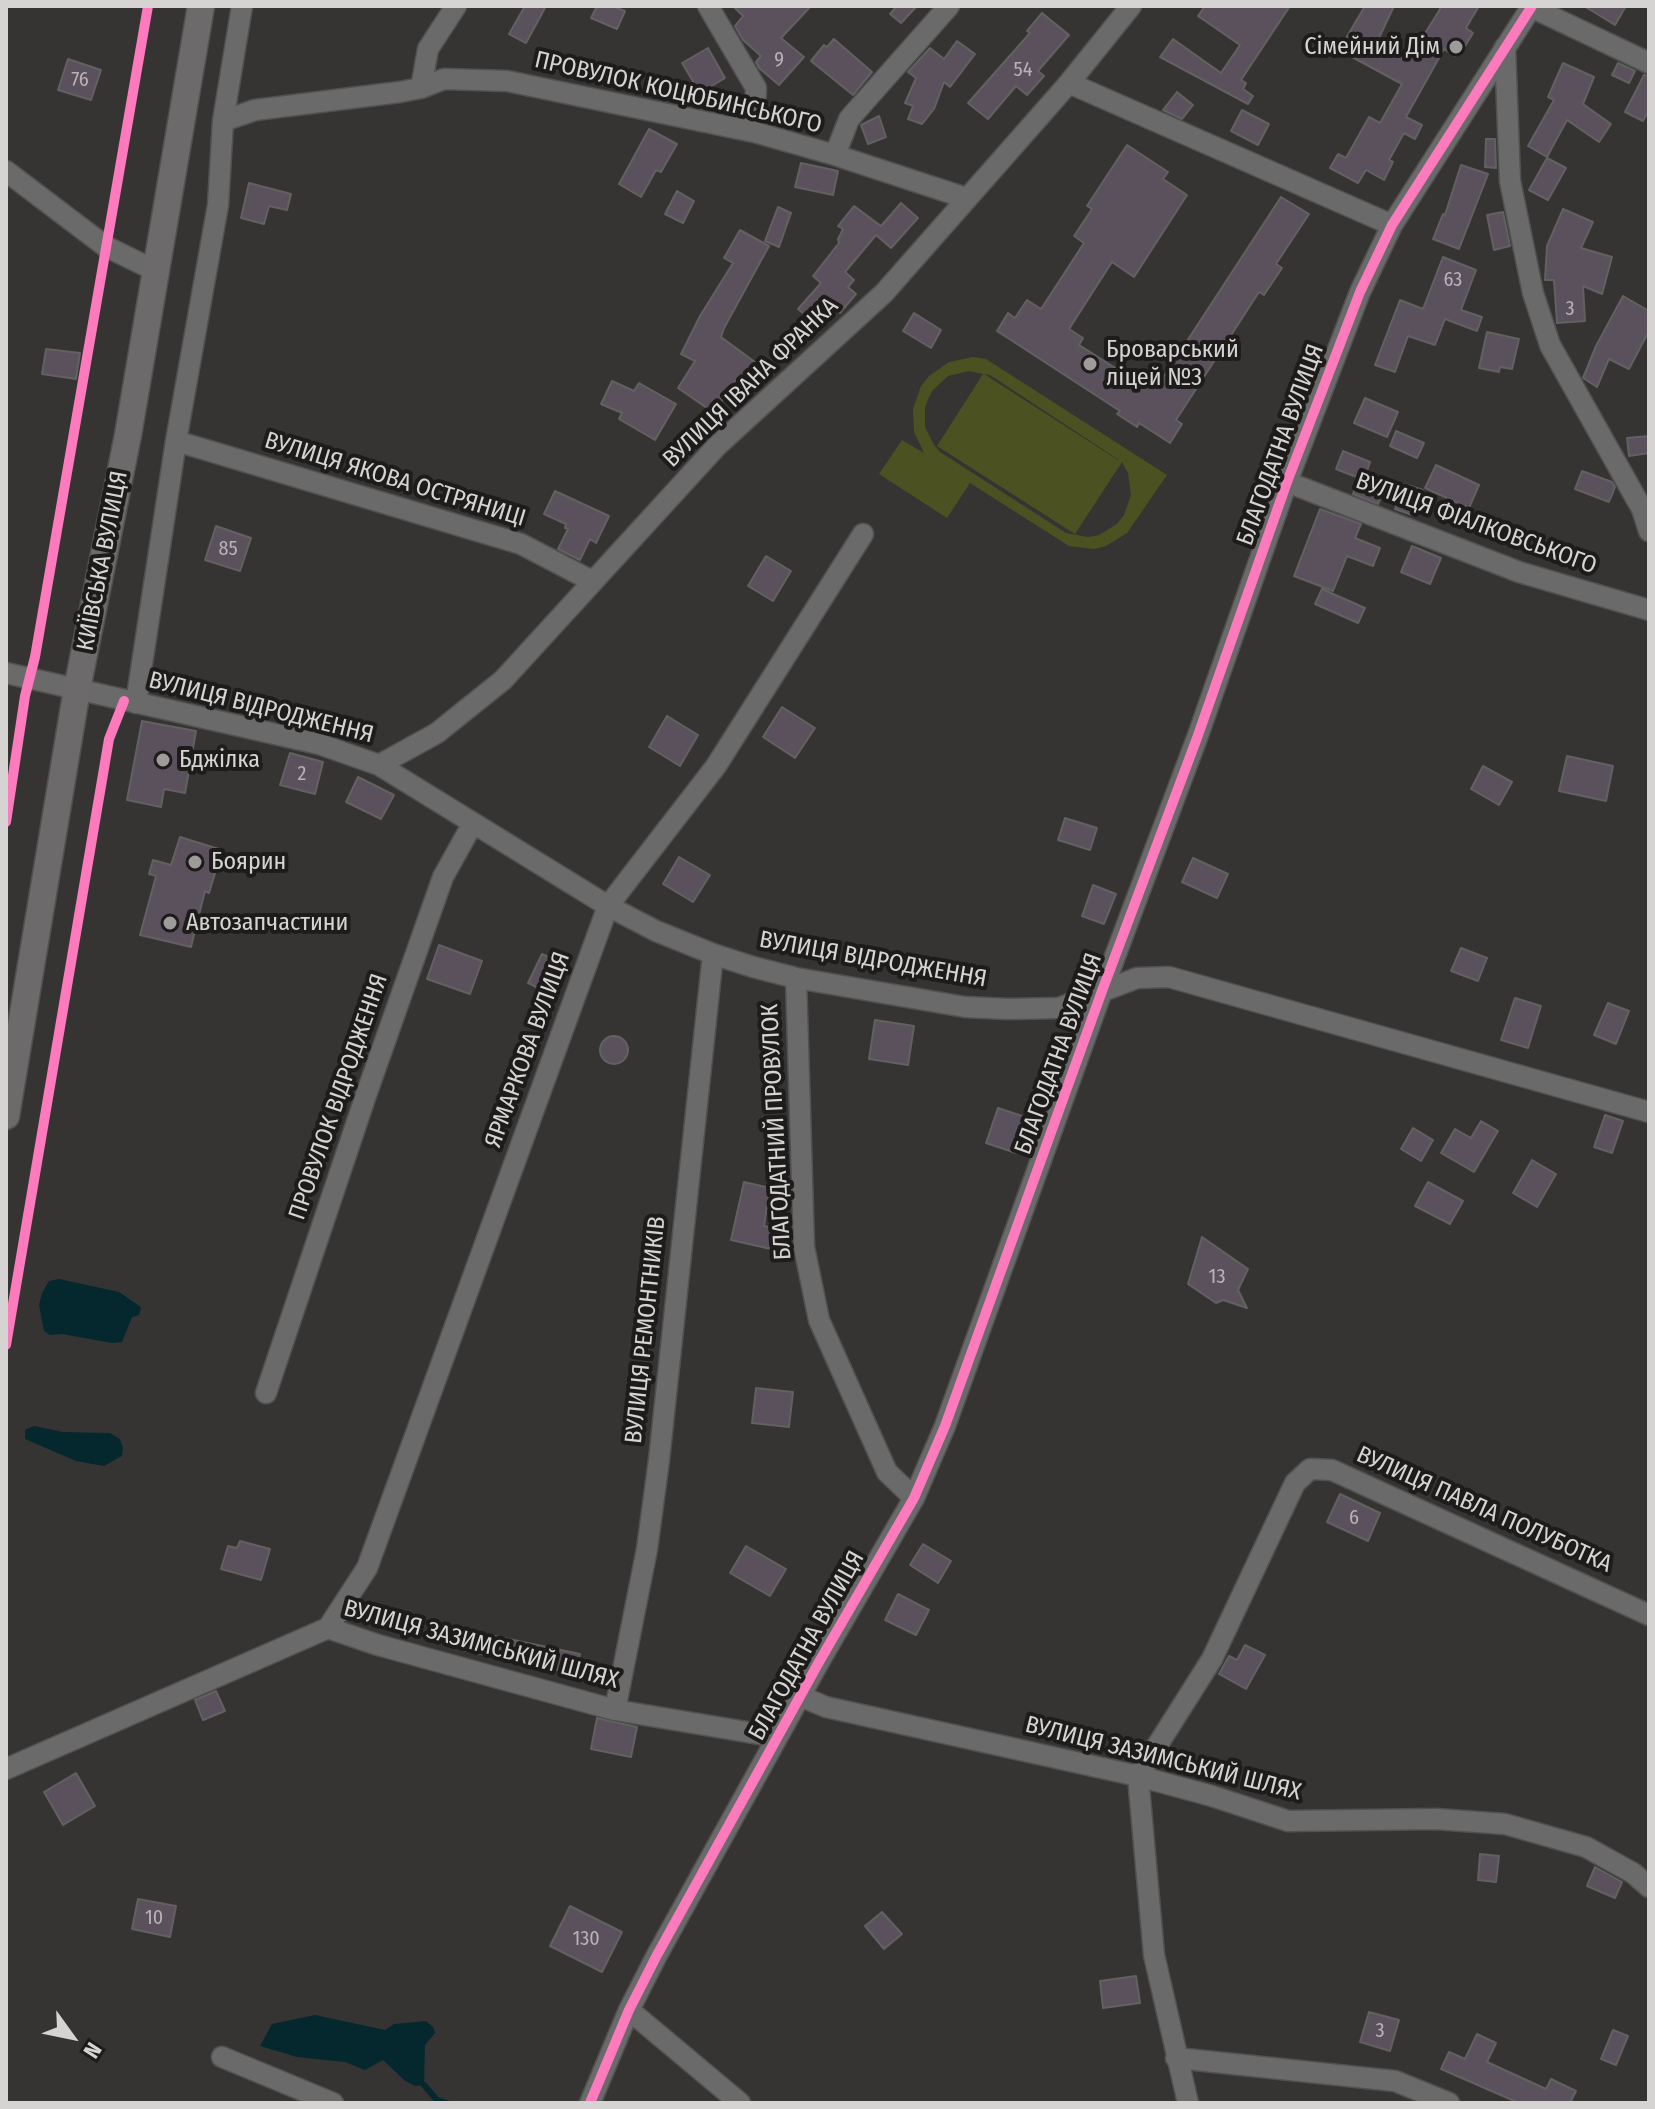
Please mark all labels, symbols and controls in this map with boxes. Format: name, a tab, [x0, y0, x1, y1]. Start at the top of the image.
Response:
place label: Сімейний Дім	[1304, 33, 1440, 61]
marker: Сімейний Дім	[1447, 38, 1465, 56]
street label: ПРОВУЛОК КОЦЮБИНСЬКОГО	[532, 46, 824, 140]
house number: 9	[774, 48, 784, 72]
house number: 54	[1014, 58, 1032, 82]
house number: 76	[71, 68, 89, 92]
house number: 63	[1444, 268, 1462, 292]
street label: ВУЛИЦЯ ІВАНА ФРАНКА	[658, 292, 844, 474]
house number: 3	[1565, 297, 1575, 321]
place label: Броварський ліцей №3	[1106, 336, 1239, 392]
street label: БЛАГОДАТНА ВУЛИЦЯ	[1231, 340, 1331, 550]
marker: Броварський ліцей №3	[1081, 355, 1099, 373]
street label: ВУЛИЦЯ ЯКОВА ОСТРЯНИЦІ	[261, 427, 529, 533]
street label: ВУЛИЦЯ ФІАЛКОВСЬКОГО	[1352, 467, 1600, 581]
street label: КИЇВСЬКА ВУЛИЦЯ	[71, 469, 135, 653]
house number: 85	[218, 537, 238, 561]
street label: ВУЛИЦЯ ВІДРОДЖЕННЯ	[146, 666, 376, 750]
place label: Бджілка	[179, 746, 260, 774]
marker: Бджілка	[154, 751, 172, 769]
house number: 2	[298, 762, 306, 786]
place label: Боярин	[211, 848, 286, 876]
marker: Боярин	[186, 853, 204, 871]
place label: Автозапчастини	[186, 909, 348, 937]
marker: Автозапчастини	[161, 914, 179, 932]
street label: ВУЛИЦЯ ВІДРОДЖЕННЯ	[757, 926, 989, 994]
street label: ЯРМАРКОВА ВУЛИЦЯ	[479, 948, 577, 1152]
street label: БЛАГОДАТНА ВУЛИЦЯ	[1009, 949, 1109, 1159]
street label: ПРОВУЛОК ВІДРОДЖЕННЯ	[283, 970, 395, 1224]
street label: БЛАГОДАТНИЙ ПРОВУЛОК	[756, 1003, 798, 1261]
street label: ВУЛИЦЯ РЕМОНТНИКІВ	[620, 1215, 672, 1445]
house number: 13	[1209, 1265, 1225, 1289]
street label: ВУЛИЦЯ ПАВЛА ПОЛУБОТКА	[1352, 1441, 1616, 1579]
house number: 6	[1349, 1506, 1359, 1530]
street label: БЛАГОДАТНА ВУЛИЦЯ	[743, 1546, 871, 1746]
street label: ВУЛИЦЯ ЗАЗИМСЬКИЙ ШЛЯХ	[340, 1594, 622, 1696]
street label: ВУЛИЦЯ ЗАЗИМСЬКИЙ ШЛЯХ	[1022, 1711, 1304, 1807]
house number: 10	[145, 1906, 163, 1930]
house number: 130	[572, 1927, 600, 1951]
north arrow	[32, 1997, 112, 2077]
house number: 3	[1375, 2019, 1385, 2043]
text: N	[78, 2037, 107, 2063]

